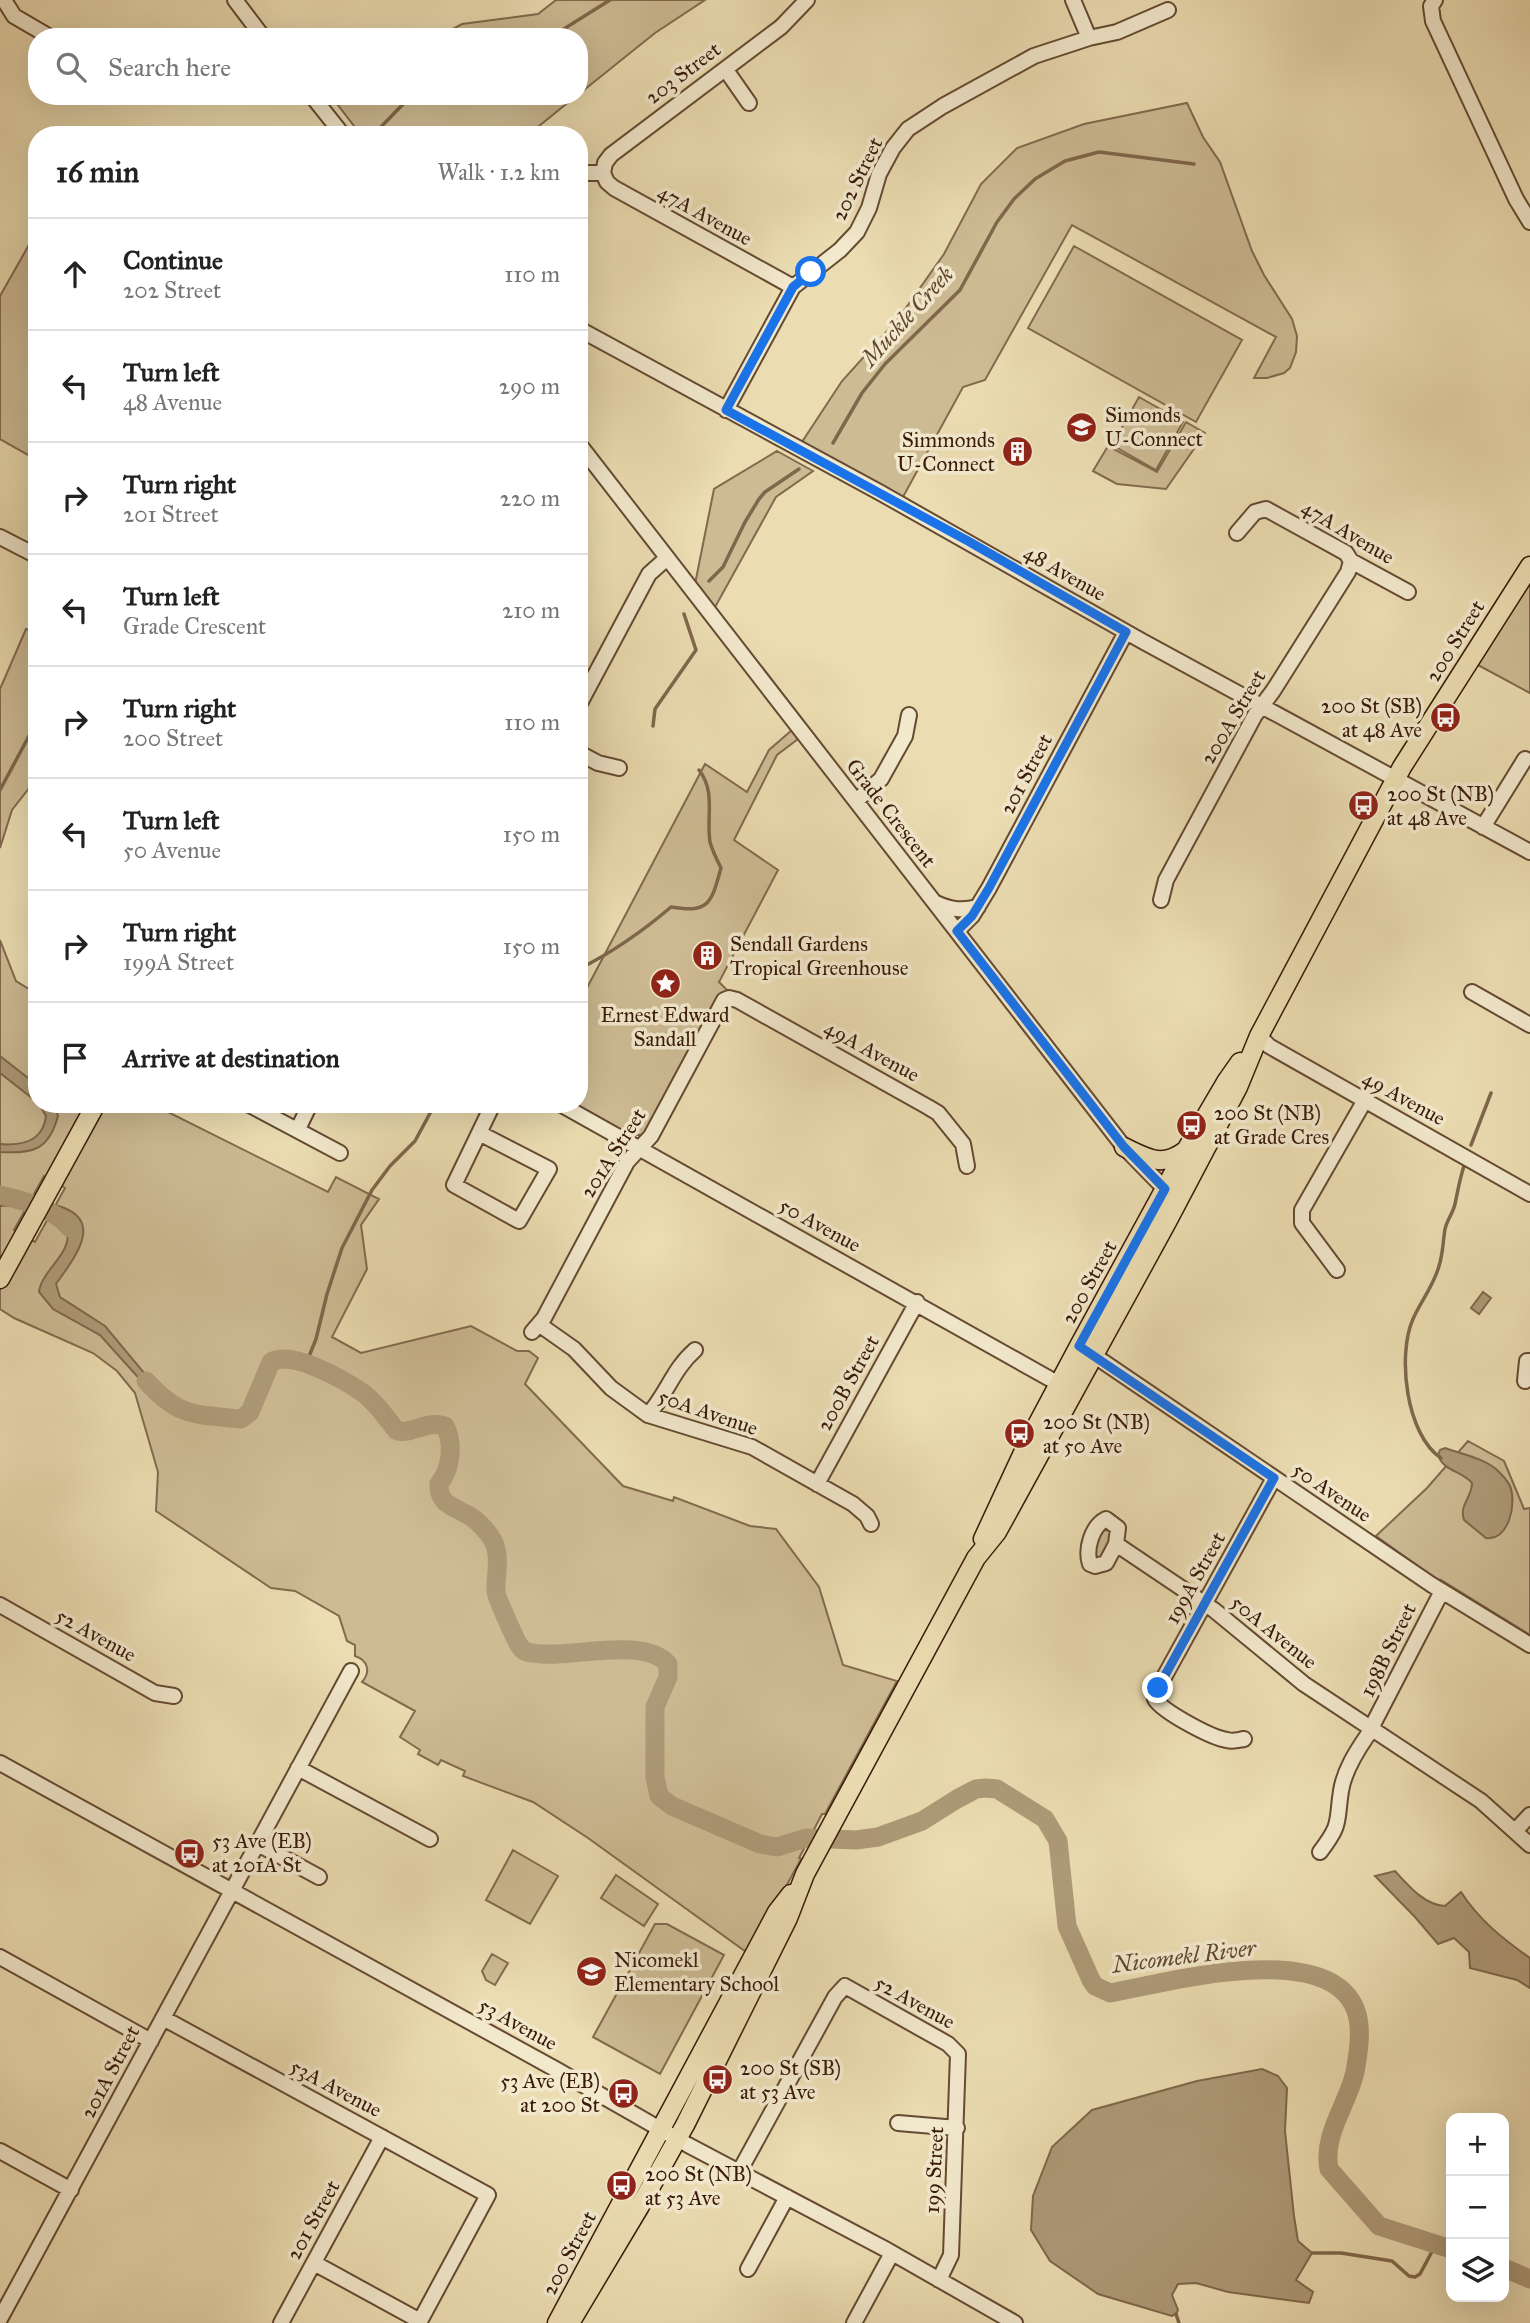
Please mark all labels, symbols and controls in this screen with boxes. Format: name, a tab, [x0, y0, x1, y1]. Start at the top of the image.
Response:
search box	[28, 28, 588, 105]
street label: 203 Street	[640, 36, 726, 110]
icon: search	[52, 48, 90, 86]
text: Search here	[108, 51, 231, 83]
street label: 202 Street	[826, 133, 889, 225]
text: 16 min	[56, 154, 139, 190]
text: Walk · 1.2 km	[438, 158, 560, 186]
street label: 47A Avenue	[653, 178, 757, 252]
text: Continue	[123, 244, 223, 276]
icon: ahead	[56, 255, 94, 293]
route start	[795, 256, 826, 287]
text: 110 m	[504, 260, 560, 288]
water label: Muckle Creek	[854, 260, 959, 373]
text: 202 Street	[123, 276, 221, 304]
text: Turn left	[123, 356, 219, 388]
icon: left	[56, 367, 94, 405]
text: 290 m	[499, 372, 560, 400]
text: 48 Avenue	[123, 388, 222, 416]
place label: Simonds U-Connect	[1105, 402, 1204, 452]
school or university icon: Simonds U-Connect	[1065, 410, 1099, 444]
place label: Simmonds U-Connect	[897, 427, 996, 477]
building icon: Simmonds U-Connect	[1001, 435, 1035, 469]
text: Turn right	[123, 468, 236, 500]
icon: right	[56, 479, 94, 517]
text: 220 m	[500, 484, 560, 512]
street label: 47A Avenue	[1297, 494, 1399, 570]
text: 201 Street	[123, 500, 219, 528]
street label: 48 Avenue	[1019, 539, 1111, 607]
text: Turn left	[123, 580, 219, 612]
icon: left	[56, 591, 94, 629]
street label: 200 Street	[1420, 595, 1491, 687]
text: 210 m	[502, 596, 560, 624]
text: Grade Crescent	[123, 612, 266, 640]
street label: 200A Street	[1195, 665, 1272, 769]
text: Turn right	[123, 692, 236, 724]
place label: 200 St (SB) at 48 Ave	[1321, 693, 1422, 743]
bus stop icon: 200 St (SB) at 48 Ave	[1428, 701, 1462, 735]
icon: right	[56, 703, 94, 741]
text: 110 m	[504, 708, 560, 736]
text: 200 Street	[123, 724, 223, 752]
street label: 201 Street	[994, 729, 1058, 819]
street label: Grade Crescent	[841, 754, 942, 873]
place label: 200 St (NB) at 48 Ave	[1387, 781, 1494, 831]
bus stop icon: 200 St (NB) at 48 Ave	[1347, 789, 1381, 823]
text: Turn left	[123, 804, 219, 836]
icon: left	[56, 815, 94, 853]
text: 150 m	[503, 820, 560, 848]
text: 50 Avenue	[123, 836, 221, 864]
text: Turn right	[123, 916, 236, 948]
icon: right	[56, 927, 94, 965]
place label: Sendall Gardens Tropical Greenhouse	[730, 931, 909, 981]
text: 150 m	[503, 932, 560, 960]
building icon: Sendall Gardens Tropical Greenhouse	[690, 939, 724, 973]
text: 199A Street	[123, 948, 234, 976]
place icon: Ernest Edward Sandall	[648, 966, 682, 1000]
place label: Ernest Edward Sandall	[600, 1002, 730, 1052]
street label: 49A Avenue	[820, 1014, 924, 1088]
icon: arrive	[56, 1039, 94, 1077]
text: Arrive at destination	[123, 1042, 340, 1074]
street label: 49 Avenue	[1358, 1065, 1450, 1131]
place label: 200 St (NB) at Grade Cres	[1214, 1100, 1329, 1150]
street label: 201A Street	[574, 1103, 652, 1203]
bus stop icon: 200 St (NB) at Grade Cres	[1174, 1108, 1208, 1142]
street label: 50 Avenue	[775, 1192, 866, 1258]
street label: 200 Street	[1055, 1235, 1123, 1328]
street label: 200B Street	[811, 1330, 885, 1435]
street label: 50A Avenue	[655, 1383, 761, 1441]
place label: 200 St (NB) at 50 Ave	[1043, 1409, 1150, 1459]
bus stop icon: 200 St (NB) at 50 Ave	[1003, 1417, 1037, 1451]
street label: 50 Avenue	[1288, 1456, 1377, 1528]
street label: 199A Street	[1159, 1527, 1231, 1629]
street label: 50A Avenue	[1226, 1589, 1323, 1675]
street label: 198B Street	[1354, 1598, 1422, 1701]
street label: 52 Avenue	[51, 1602, 141, 1668]
route end	[1142, 1672, 1173, 1703]
place label: 53 Ave (EB) at 201A St	[212, 1828, 312, 1878]
bus stop icon: 53 Ave (EB) at 201A St	[172, 1836, 206, 1870]
water label: Nicomekl River	[1109, 1933, 1259, 1979]
place label: Nicomekl Elementary School	[614, 1947, 779, 1997]
school or university icon: Nicomekl Elementary School	[574, 1955, 608, 1989]
street label: 52 Avenue	[870, 1969, 960, 2035]
street label: 53 Avenue	[474, 1992, 562, 2056]
street label: 201A Street	[75, 2021, 146, 2123]
street label: 53A Avenue	[286, 2053, 386, 2123]
place label: 200 St (SB) at 53 Ave	[740, 2055, 841, 2105]
bus stop icon: 200 St (SB) at 53 Ave	[700, 2063, 734, 2097]
place label: 53 Ave (EB) at 200 St	[500, 2068, 601, 2118]
bus stop icon: 53 Ave (EB) at 200 St	[606, 2076, 640, 2110]
map controls	[1446, 2113, 1509, 2302]
button: +	[1446, 2113, 1509, 2176]
street label: 199 Street	[919, 2125, 949, 2214]
place label: 200 St (NB) at 53 Ave	[645, 2161, 752, 2211]
bus stop icon: 200 St (NB) at 53 Ave	[605, 2169, 639, 2203]
street label: 201 Street	[280, 2175, 346, 2265]
button: −	[1446, 2176, 1509, 2239]
street label: 200 Street	[536, 2206, 602, 2299]
button: layers	[1446, 2239, 1509, 2302]

